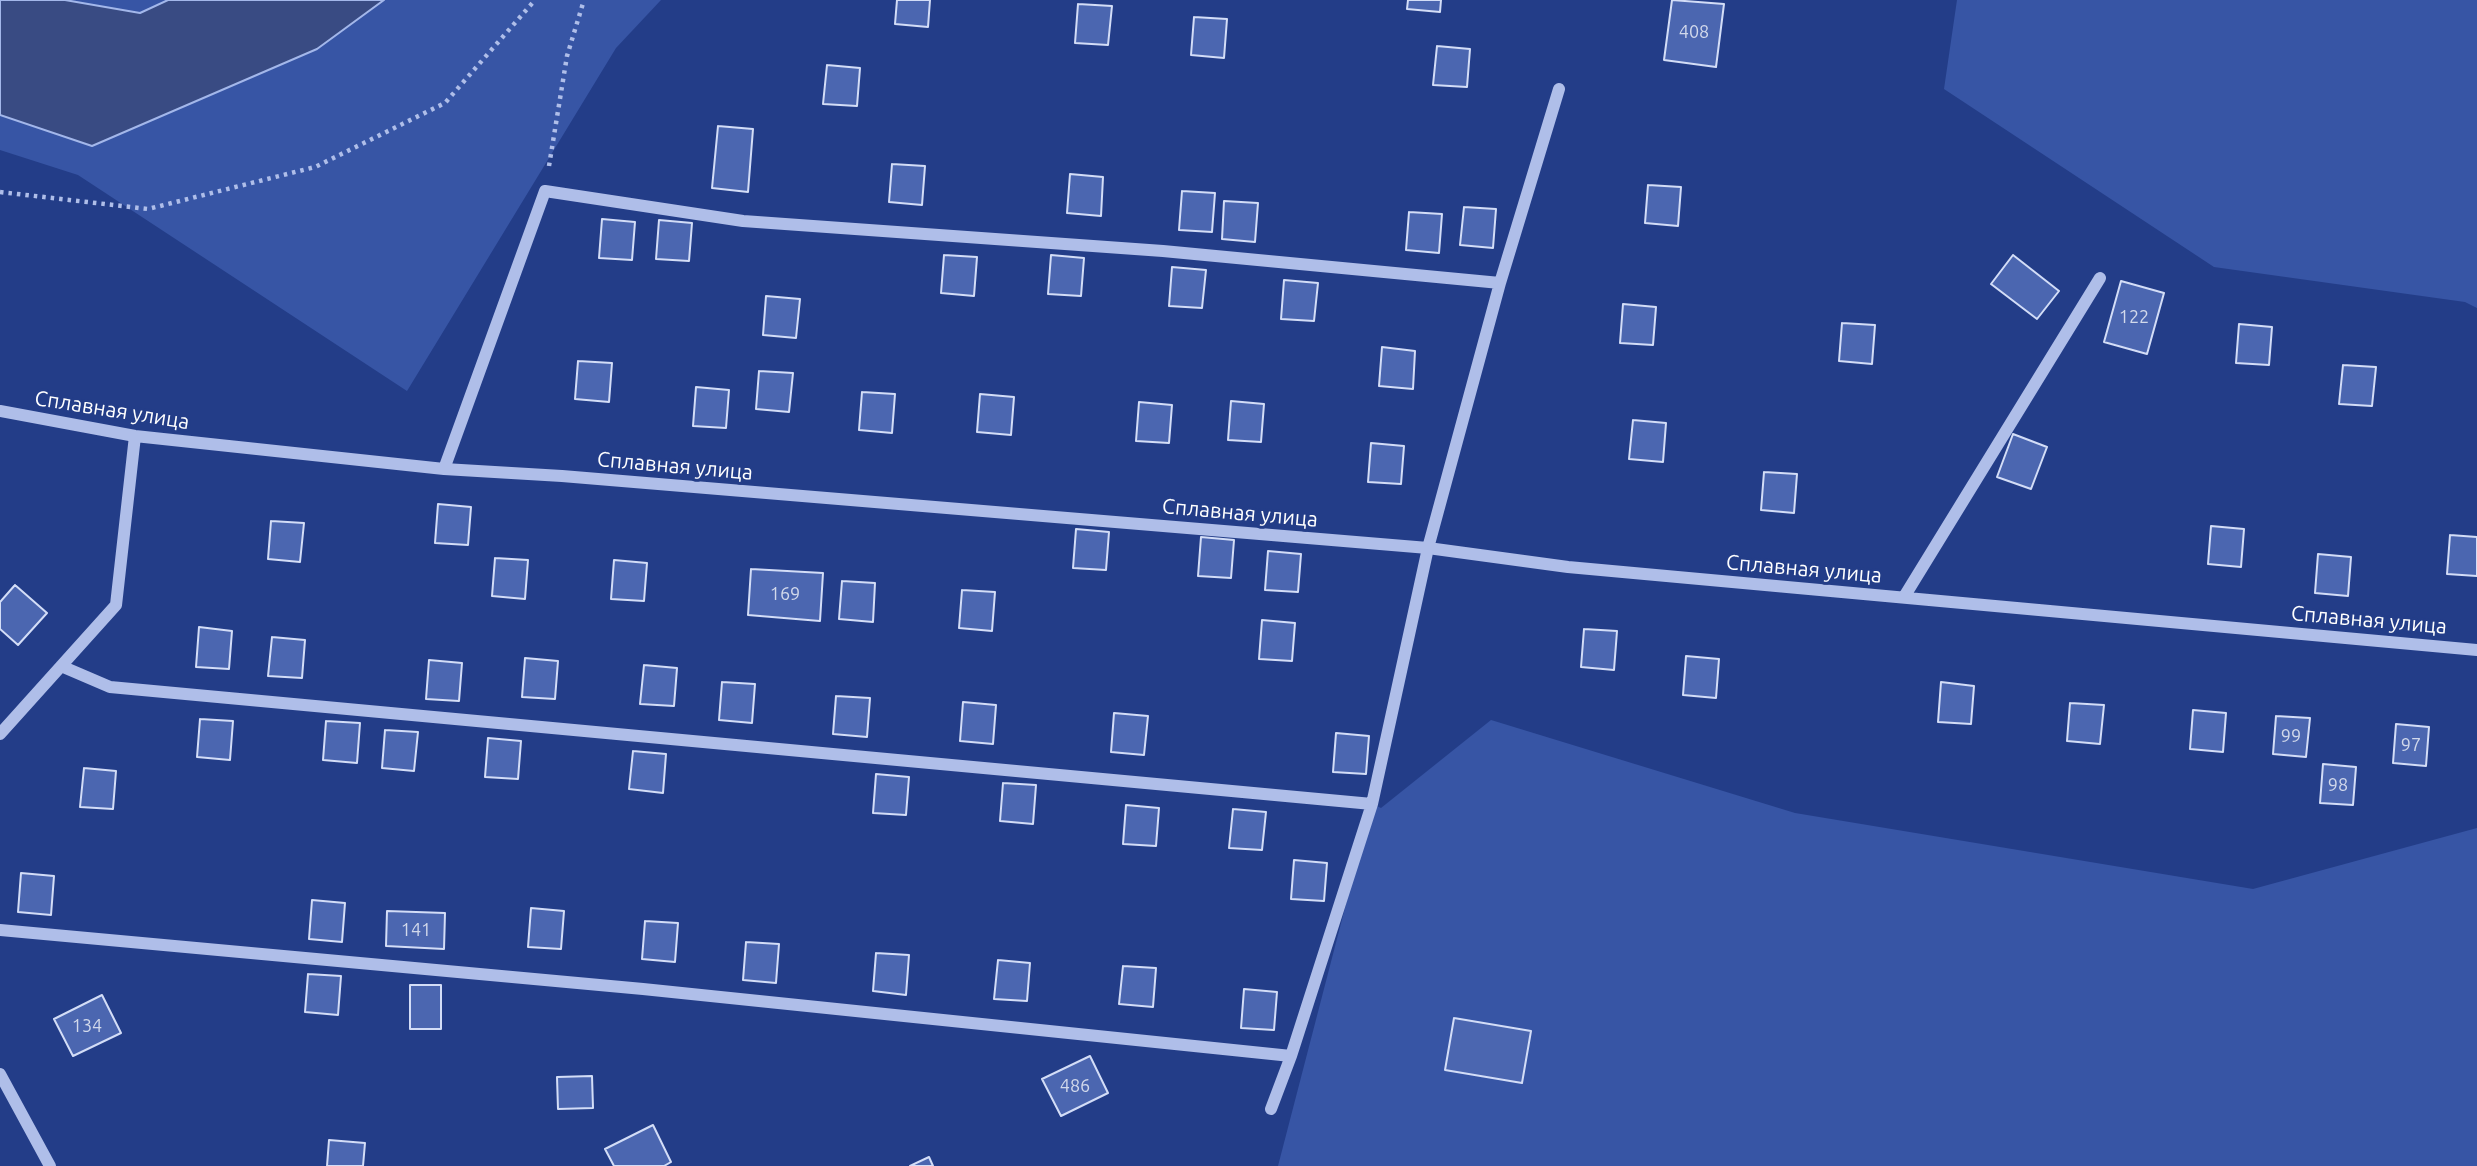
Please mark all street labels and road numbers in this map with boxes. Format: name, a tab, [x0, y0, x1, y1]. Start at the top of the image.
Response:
street label: Сплавная улица	[33, 385, 191, 435]
street label: Сплавная улица	[596, 447, 754, 485]
street label: Сплавная улица	[1161, 494, 1319, 532]
street label: Сплавная улица	[1725, 550, 1883, 588]
street label: Сплавная улица	[2290, 601, 2448, 639]

